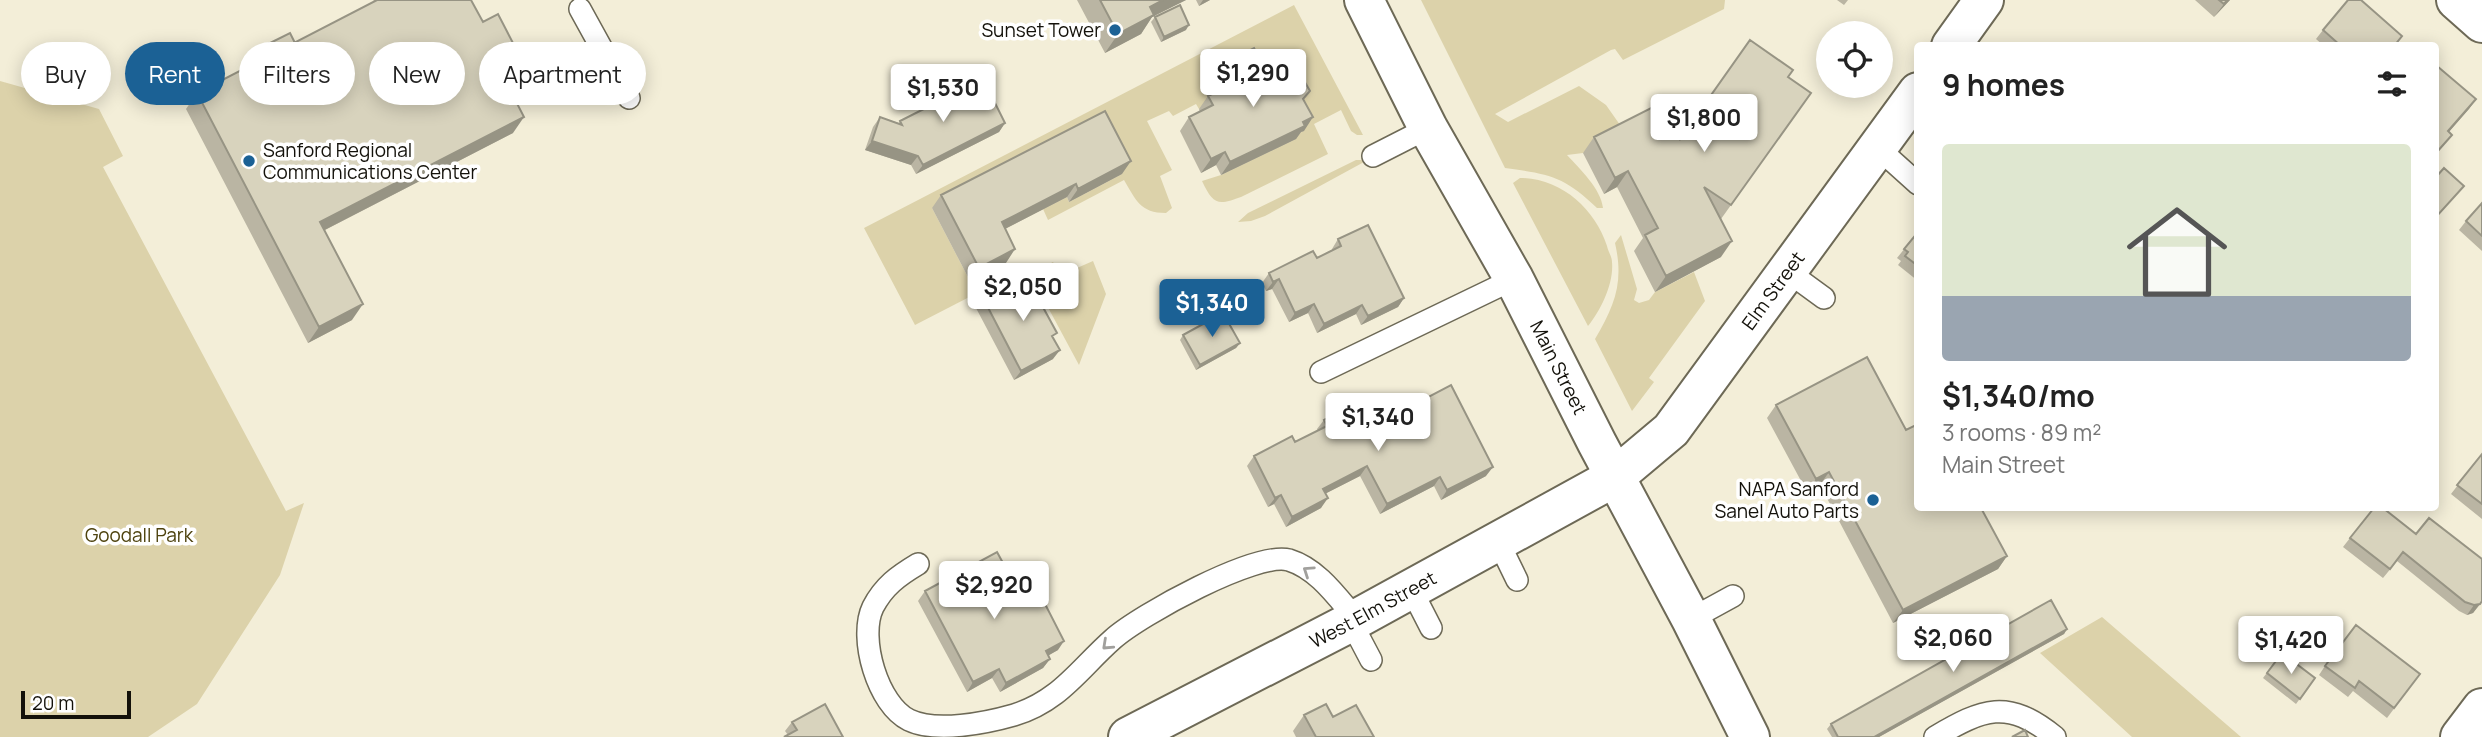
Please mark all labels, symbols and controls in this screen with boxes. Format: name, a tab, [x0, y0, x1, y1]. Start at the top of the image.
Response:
place label: Sunset Tower	[981, 17, 1101, 43]
map controls	[1816, 21, 1893, 98]
button: locate	[1816, 21, 1893, 98]
marker: Sunset Tower	[1107, 22, 1123, 38]
chip: Buy	[21, 42, 111, 105]
chip: Rent	[125, 42, 225, 105]
chip: Filters	[239, 42, 355, 105]
chip: New	[369, 42, 465, 105]
chip: Apartment	[479, 42, 646, 105]
pin: $1,290	[1196, 50, 1310, 109]
text: $1,290	[1216, 56, 1290, 88]
pin: $1,530	[886, 64, 1000, 124]
text: 9 homes	[1942, 64, 2065, 105]
icon: filters	[2373, 65, 2411, 103]
text: $1,530	[907, 71, 979, 103]
pin: $1,800	[1647, 94, 1761, 154]
text: $1,800	[1667, 101, 1741, 133]
place label: Sanford Regional Communications Center	[263, 137, 477, 185]
marker: Sanford Regional Communications Center	[241, 153, 257, 169]
icon: home	[2114, 189, 2240, 315]
street label: Elm Street	[1736, 246, 1810, 335]
pin: $2,050	[966, 264, 1080, 323]
text: $2,050	[984, 270, 1062, 302]
pin: $1,340	[1155, 280, 1269, 339]
text: $1,340	[1175, 286, 1249, 318]
street label: Main Street	[1524, 316, 1593, 419]
text: $1,340/mo	[1942, 375, 2095, 416]
pin: $1,340	[1321, 393, 1435, 453]
text: $1,340	[1341, 400, 1415, 432]
text: 3 rooms · 89 m²	[1942, 416, 2102, 448]
text: Main Street	[1942, 448, 2065, 480]
place label: NAPA Sanford Sanel Auto Parts	[1715, 476, 1859, 524]
marker: NAPA Sanford Sanel Auto Parts	[1865, 492, 1881, 508]
park label: Goodall Park	[85, 522, 194, 548]
pin: $2,920	[937, 562, 1051, 621]
street label: West Elm Street	[1305, 565, 1441, 654]
one-way arrow	[1303, 567, 1316, 579]
text: $2,920	[955, 568, 1033, 600]
pin: $2,060	[1896, 614, 2010, 674]
pin: $1,420	[2234, 616, 2348, 676]
text: $2,060	[1913, 621, 1993, 653]
text: $1,420	[2254, 623, 2328, 655]
one-way arrow	[1102, 637, 1115, 649]
scale bar	[21, 688, 131, 720]
text: 20 m	[32, 690, 74, 716]

